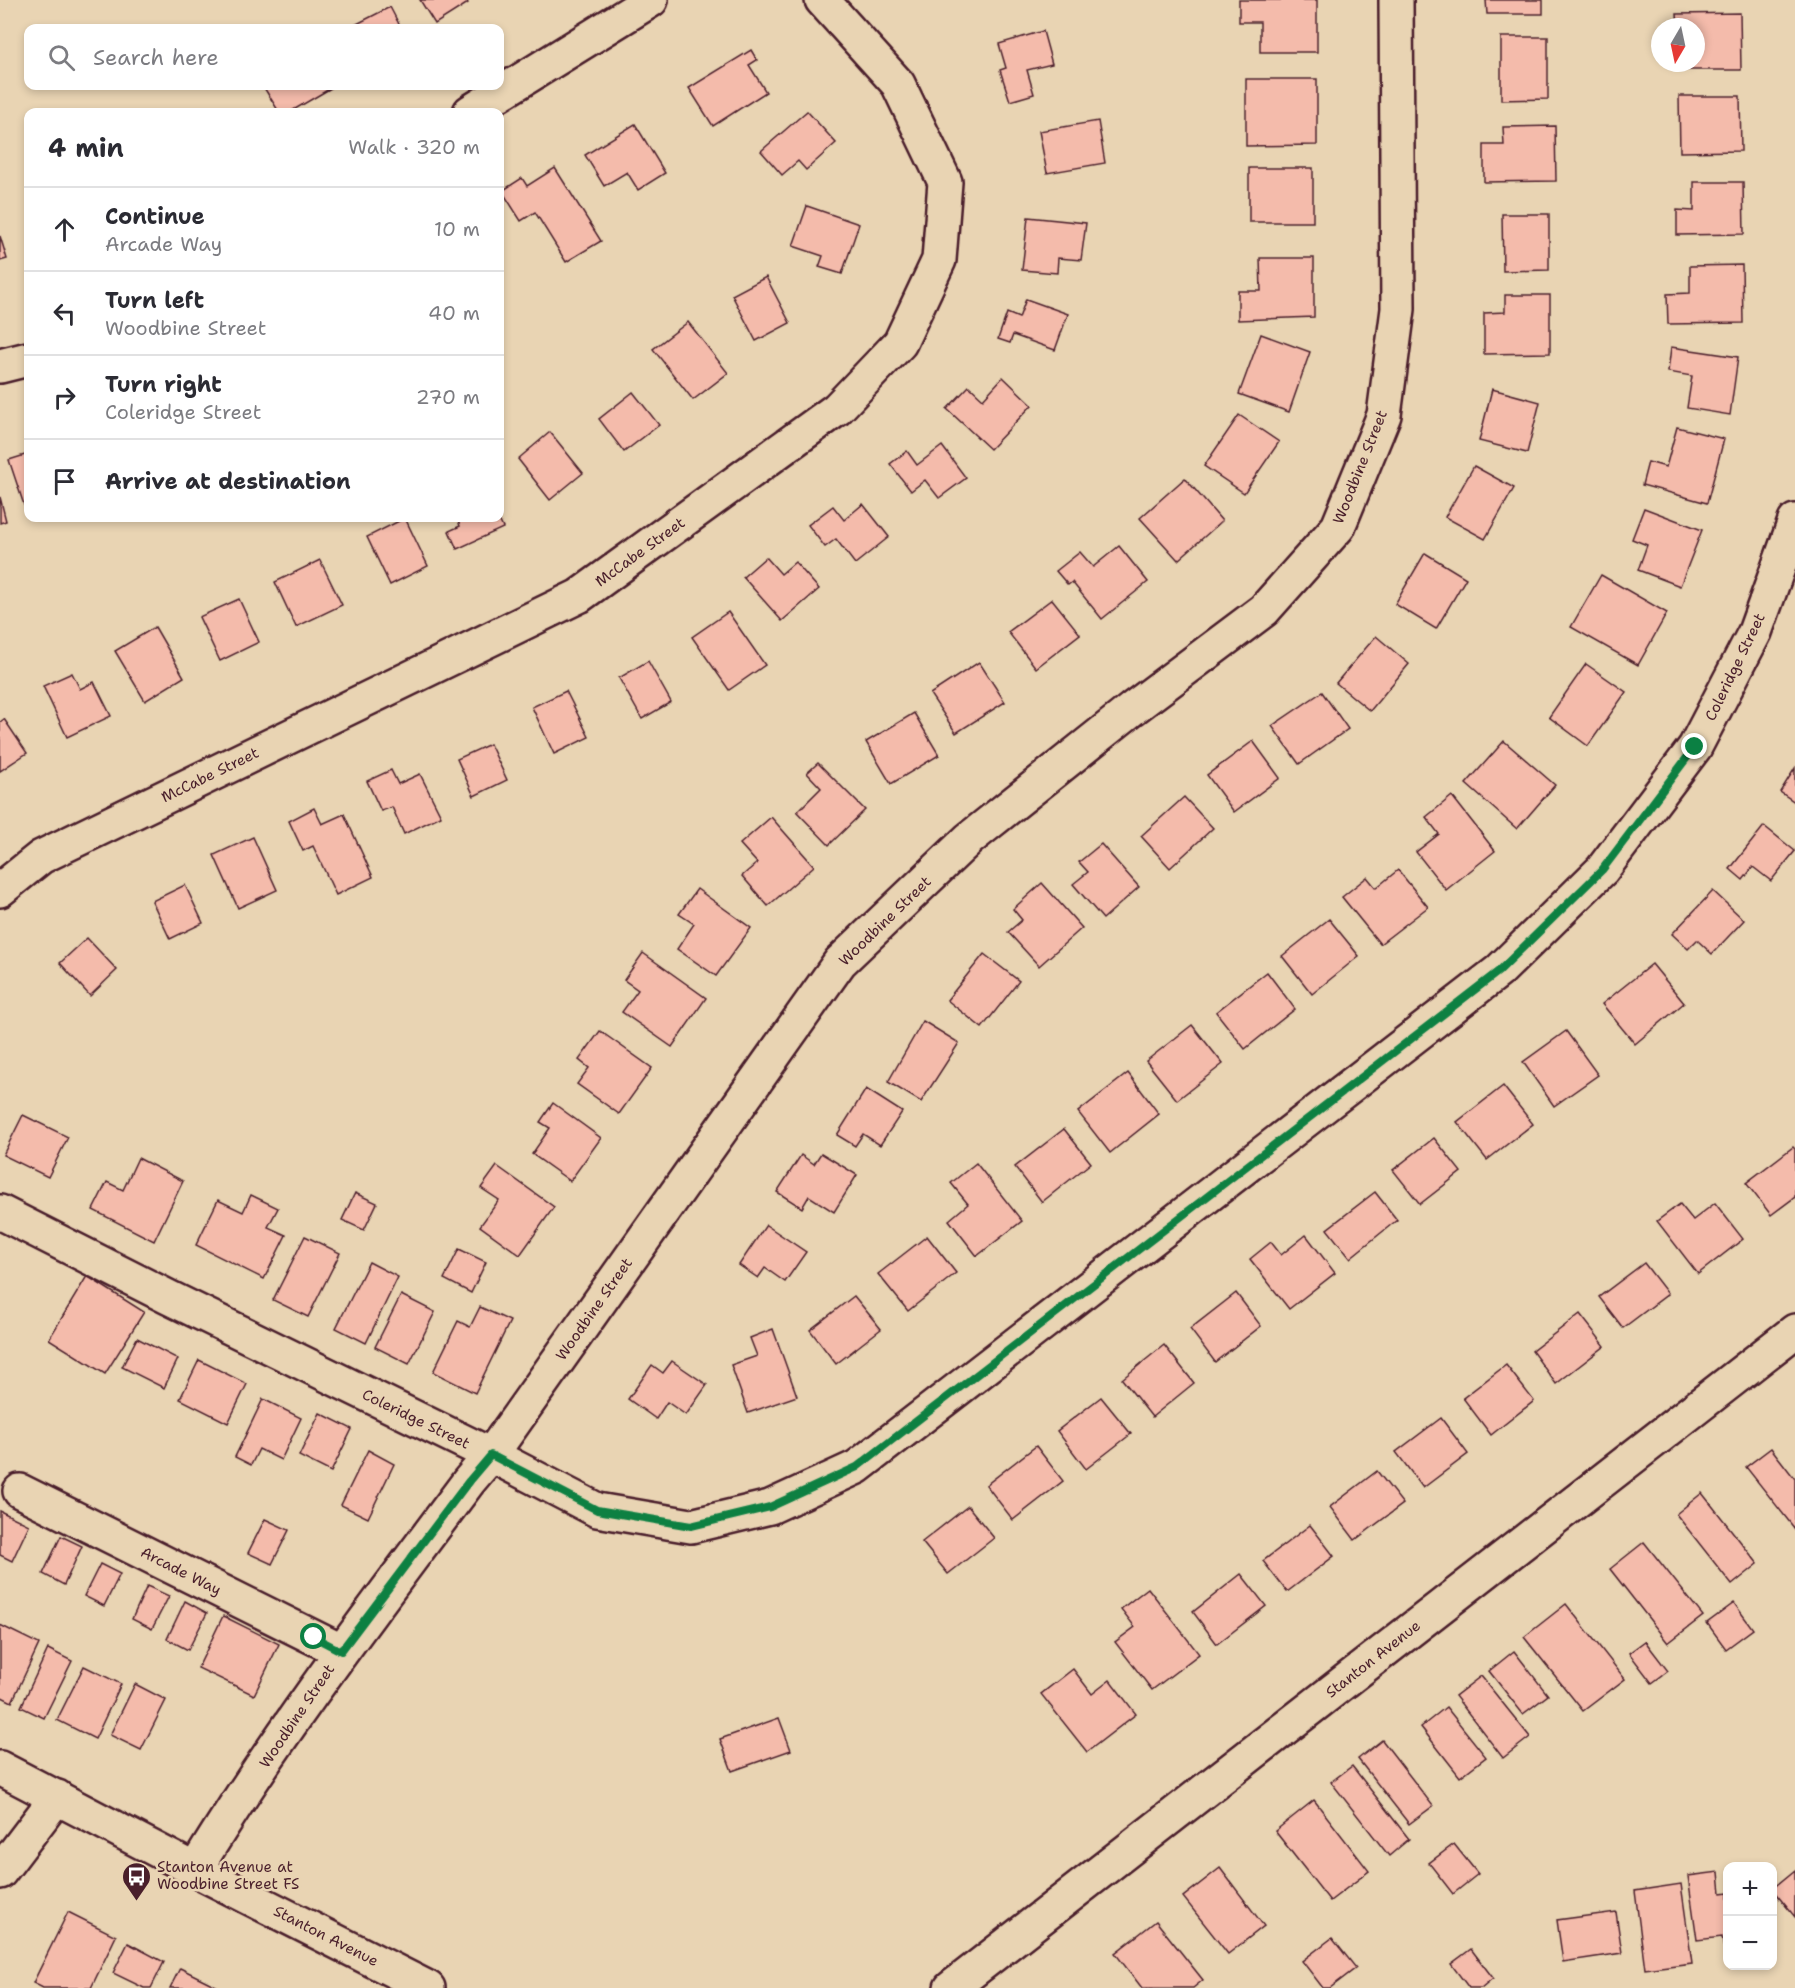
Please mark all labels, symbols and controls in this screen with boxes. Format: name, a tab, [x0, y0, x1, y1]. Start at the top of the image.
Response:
north arrow	[1651, 18, 1705, 72]
search box	[24, 24, 504, 90]
icon: search	[45, 41, 78, 74]
text: Search here	[93, 43, 219, 72]
text: 4 min	[48, 130, 124, 165]
text: Walk · 320 m	[348, 134, 480, 160]
text: Continue	[105, 202, 205, 231]
icon: ahead	[48, 213, 81, 246]
text: 10 m	[434, 216, 480, 242]
text: Arcade Way	[105, 231, 222, 257]
text: Turn left	[105, 286, 204, 315]
icon: left	[48, 297, 81, 330]
text: 40 m	[428, 300, 480, 326]
text: Woodbine Street	[105, 315, 266, 341]
text: Turn right	[105, 370, 222, 399]
icon: right	[48, 381, 81, 414]
text: 270 m	[416, 384, 480, 410]
text: Coleridge Street	[105, 399, 261, 425]
street label: Woodbine Street	[1328, 407, 1392, 527]
icon: arrive	[48, 465, 81, 498]
text: Arrive at destination	[105, 467, 351, 496]
street label: McCabe Street	[591, 513, 689, 591]
street label: Coleridge Street	[1700, 610, 1770, 724]
route end	[1681, 733, 1707, 759]
street label: McCabe Street	[158, 743, 262, 807]
street label: Woodbine Street	[835, 872, 935, 970]
street label: Woodbine Street	[551, 1254, 637, 1364]
street label: Coleridge Street	[359, 1384, 473, 1454]
street label: Arcade Way	[137, 1542, 225, 1600]
street label: Stanton Avenue	[1321, 1616, 1425, 1702]
route start	[300, 1623, 326, 1649]
street label: Woodbine Street	[255, 1660, 339, 1772]
place label: Stanton Avenue at Woodbine Street FS	[157, 1857, 299, 1894]
bus stop icon: Stanton Avenue at Woodbine Street FS	[120, 1860, 152, 1902]
map controls	[1723, 1862, 1777, 1970]
button: +	[1723, 1862, 1777, 1916]
street label: Stanton Avenue	[270, 1901, 382, 1971]
button: −	[1723, 1916, 1777, 1970]

